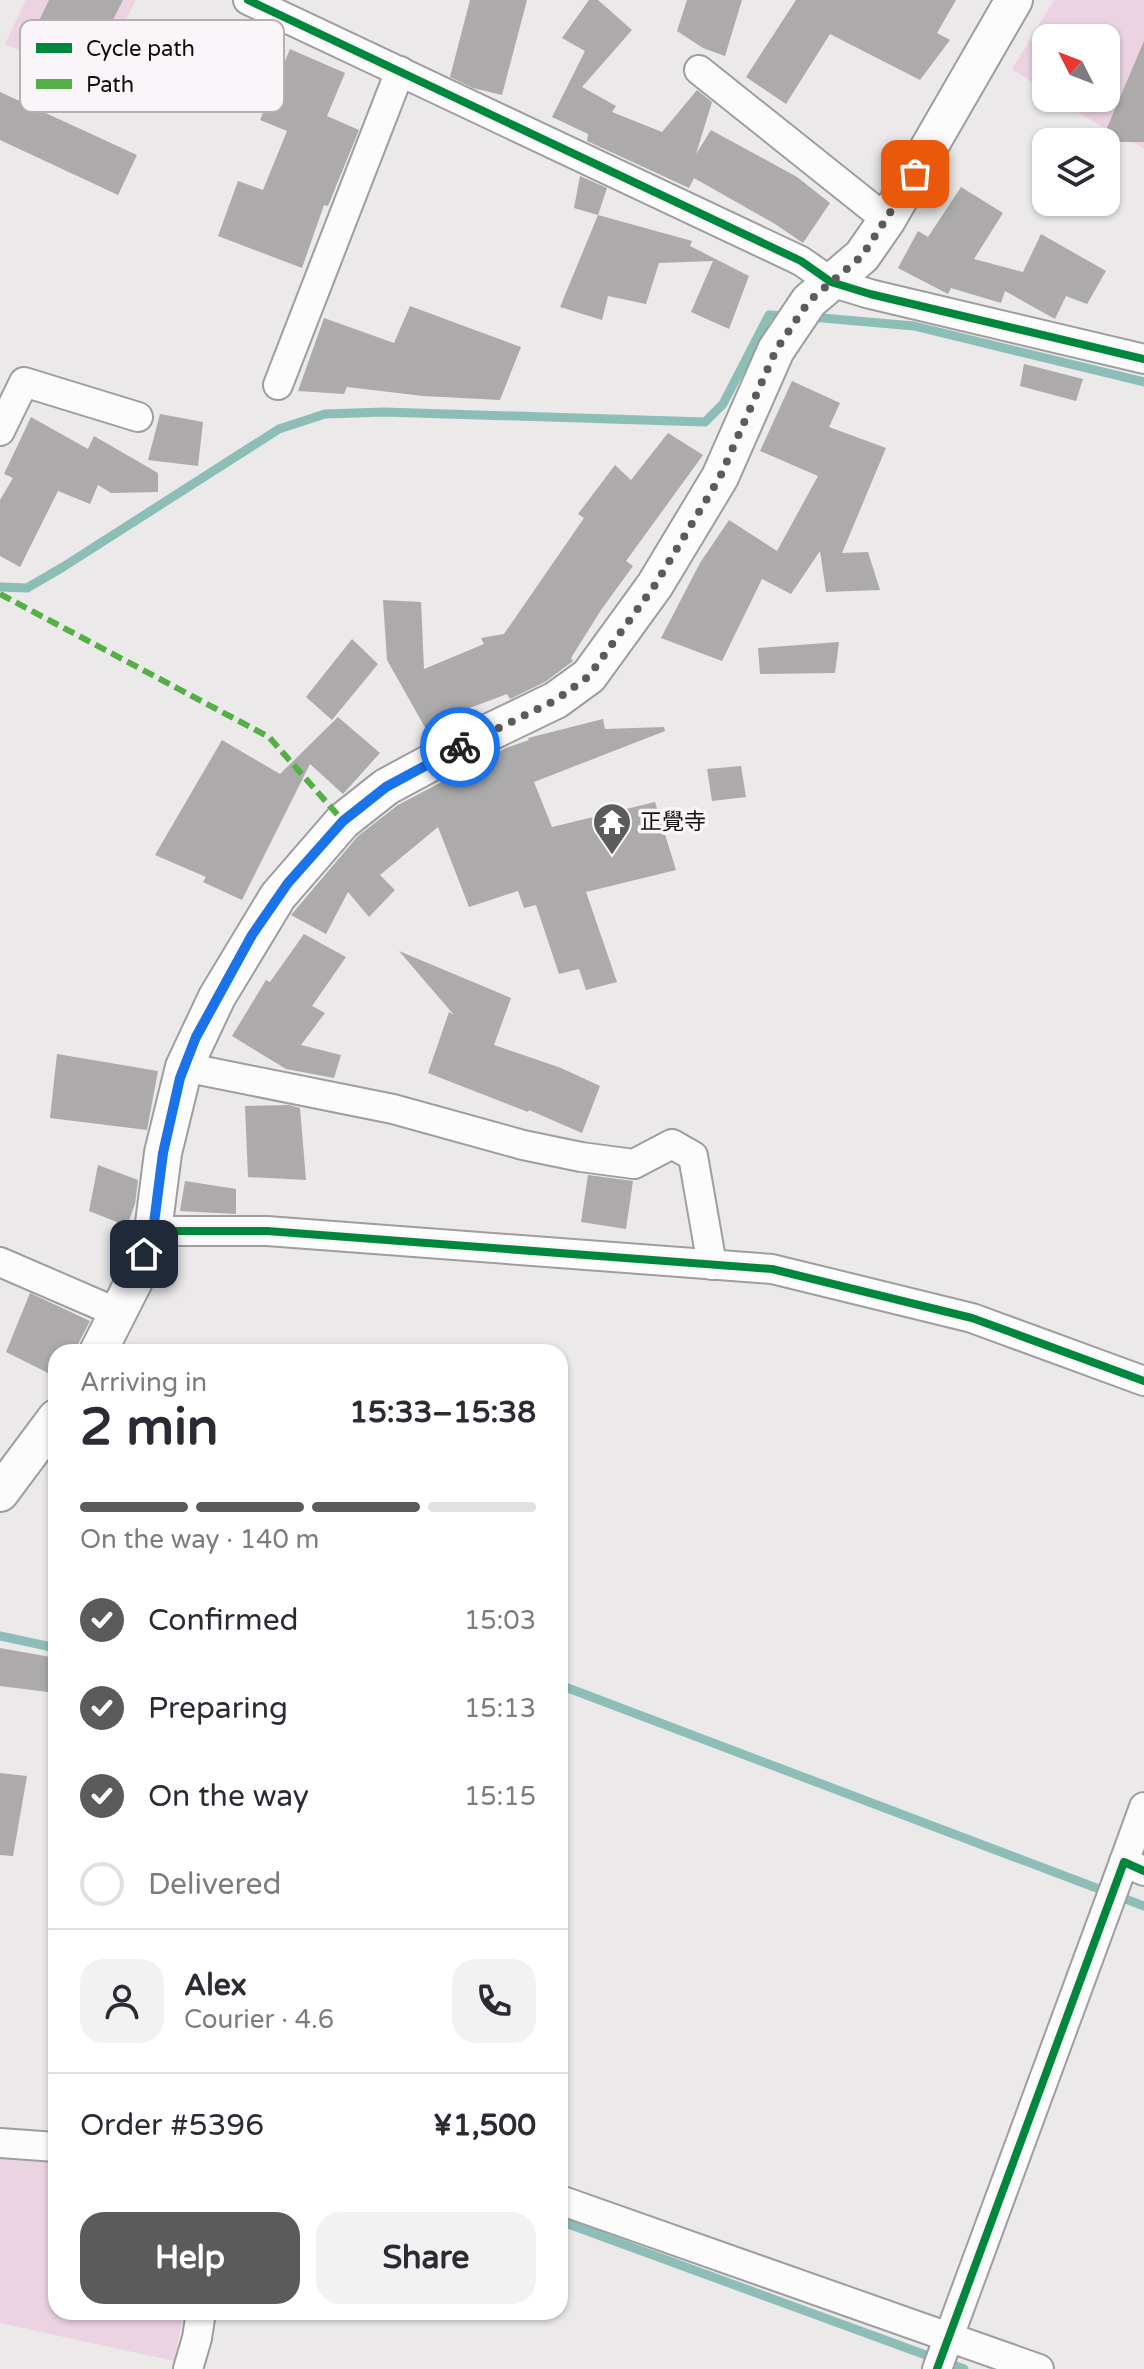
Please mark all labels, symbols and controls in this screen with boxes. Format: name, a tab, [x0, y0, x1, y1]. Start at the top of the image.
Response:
legend	[20, 20, 284, 112]
north arrow	[1032, 24, 1120, 112]
map controls	[1032, 24, 1120, 216]
text: Cycle path	[86, 36, 195, 62]
text: Path	[86, 72, 134, 98]
button: layers	[1032, 128, 1120, 216]
pin	[881, 140, 949, 208]
icon: bag	[893, 152, 937, 196]
courier	[420, 707, 500, 787]
icon: bike	[438, 725, 482, 769]
temple icon: 正覺寺	[591, 801, 633, 856]
place label: 正覺寺	[640, 809, 706, 835]
pin	[110, 1220, 178, 1288]
icon: home	[122, 1232, 166, 1276]
text: Arriving in	[80, 1367, 207, 1398]
text: 15:33–15:38	[349, 1394, 536, 1431]
text: 2 min	[80, 1396, 219, 1459]
text: On the way · 140 m	[80, 1524, 319, 1555]
icon: check	[80, 1598, 124, 1642]
text: Confirmed	[148, 1602, 299, 1639]
text: 15:03	[464, 1605, 536, 1636]
icon: check	[80, 1686, 124, 1730]
text: Preparing	[148, 1690, 288, 1727]
text: 15:13	[464, 1693, 536, 1724]
icon: check	[80, 1774, 124, 1818]
text: On the way	[148, 1778, 309, 1815]
text: 15:15	[464, 1781, 536, 1812]
text: Delivered	[148, 1866, 282, 1903]
button: person	[80, 1959, 164, 2043]
button: phone	[452, 1959, 536, 2043]
text: Alex	[184, 1967, 247, 2004]
text: Courier · 4.6	[184, 2004, 334, 2035]
text: Order #5396	[80, 2107, 264, 2144]
text: ¥1,500	[433, 2107, 536, 2144]
button: Help	[80, 2212, 300, 2304]
button: Share	[316, 2212, 536, 2304]

